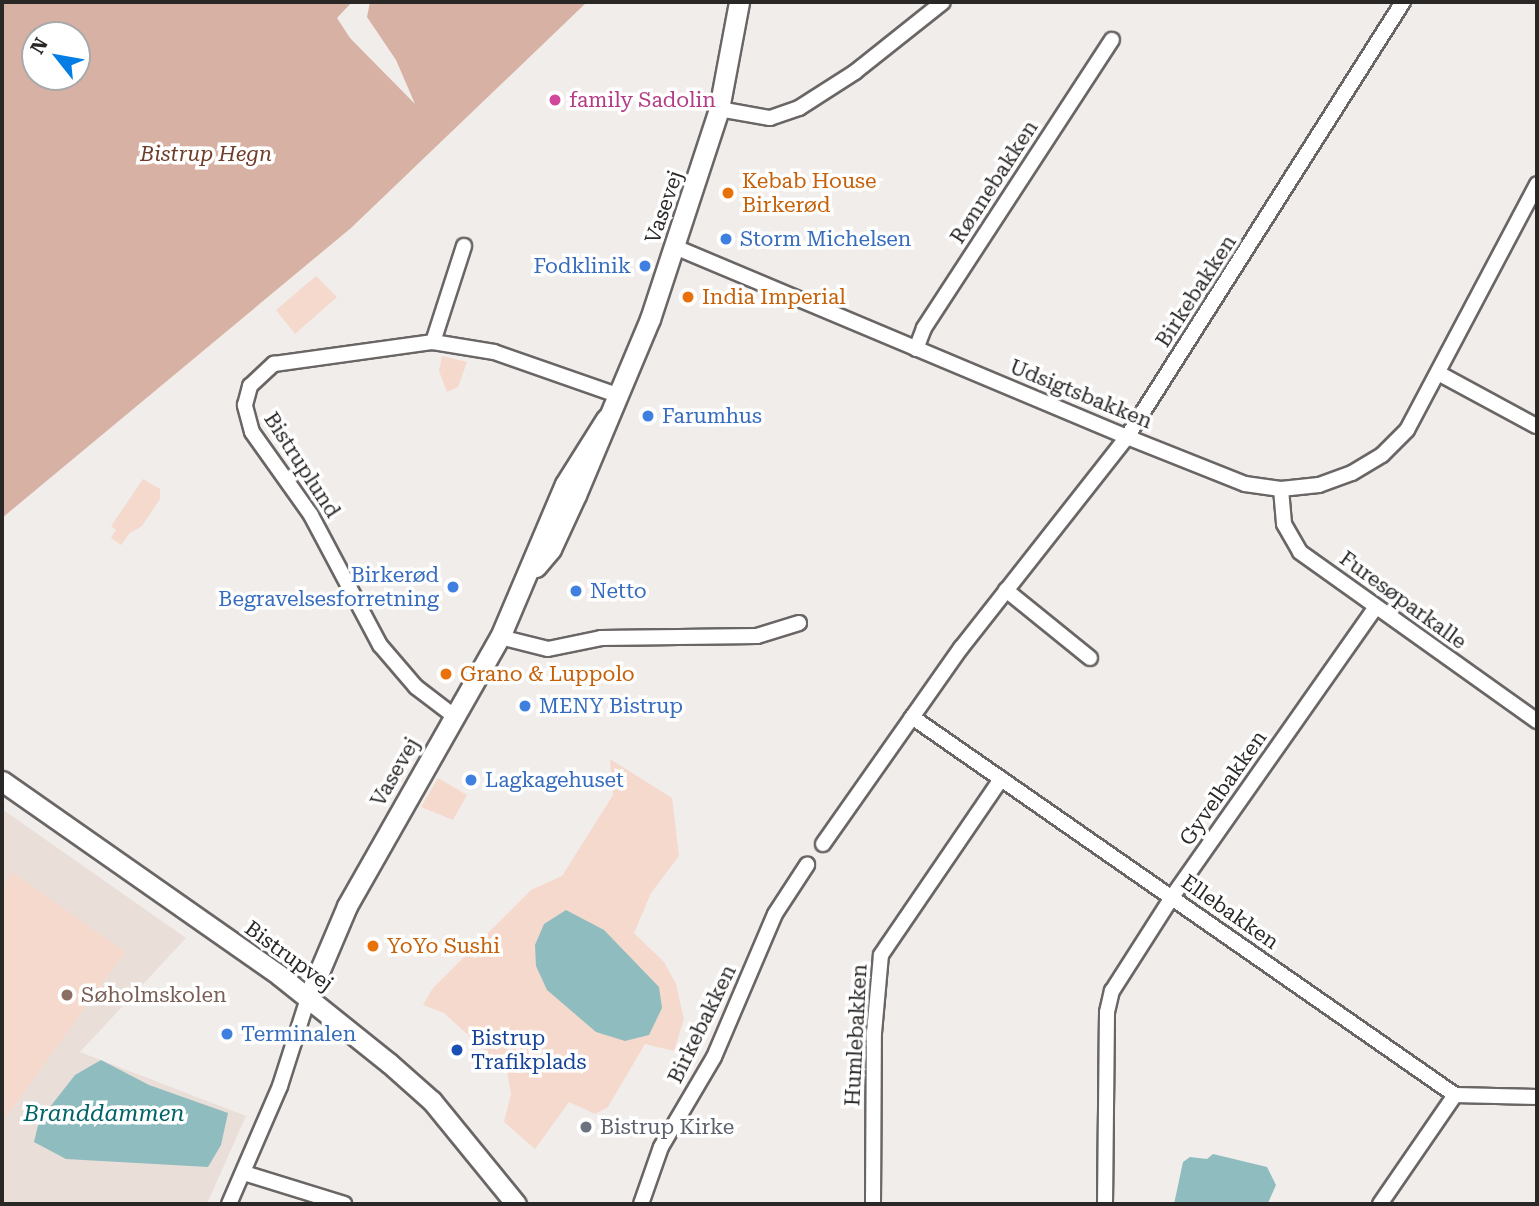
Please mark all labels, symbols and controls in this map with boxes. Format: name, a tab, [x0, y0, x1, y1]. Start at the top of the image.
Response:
north arrow	[21, 21, 91, 91]
text: N	[26, 34, 53, 58]
place label: family Sadolin	[569, 87, 716, 113]
marker: family Sadolin	[547, 92, 563, 108]
street label: Rønnebakken	[945, 116, 1043, 248]
park label: Bistrup Hegn	[140, 141, 272, 167]
street label: Vasevej	[640, 167, 688, 247]
place label: Kebab House Birkerød	[742, 168, 876, 218]
marker: Kebab House Birkerød	[720, 185, 736, 201]
place label: Storm Michelsen	[740, 226, 911, 252]
street label: Birkebakken	[1150, 230, 1242, 352]
marker: Storm Michelsen	[718, 231, 734, 247]
place label: Fodklinik	[533, 253, 631, 279]
marker: Fodklinik	[637, 258, 653, 274]
place label: India Imperial	[702, 284, 846, 310]
marker: India Imperial	[680, 289, 696, 305]
street label: Udsigtsbakken	[1006, 354, 1156, 434]
place label: Farumhus	[662, 403, 762, 429]
street label: Bistruplund	[259, 408, 345, 522]
marker: Farumhus	[640, 408, 656, 424]
street label: Furesøparkalle	[1335, 546, 1471, 654]
place label: Birkerød Begravelsesforretning	[218, 562, 439, 612]
place label: Netto	[590, 578, 647, 604]
marker: Birkerød Begravelsesforretning	[445, 579, 461, 595]
marker: Netto	[568, 583, 584, 599]
place label: Grano & Luppolo	[460, 661, 635, 687]
marker: Grano & Luppolo	[438, 666, 454, 682]
place label: MENY Bistrup	[539, 693, 683, 719]
marker: MENY Bistrup	[517, 698, 533, 714]
street label: Gyvelbakken	[1174, 726, 1272, 850]
street label: Vasevej	[365, 733, 425, 811]
place label: Lagkagehuset	[485, 767, 624, 793]
marker: Lagkagehuset	[463, 772, 479, 788]
street label: Ellebakken	[1176, 869, 1284, 955]
street label: Bistrupvej	[240, 915, 338, 997]
place label: YoYo Sushi	[387, 933, 500, 959]
marker: YoYo Sushi	[365, 938, 381, 954]
street label: Birkebakken	[662, 961, 742, 1087]
street label: Humlebakken	[840, 963, 872, 1107]
place label: Søholmskolen	[81, 982, 227, 1008]
marker: Søholmskolen	[59, 987, 75, 1003]
place label: Terminalen	[241, 1021, 356, 1047]
place label: Bistrup Trafikplads	[471, 1025, 587, 1075]
marker: Terminalen	[219, 1026, 235, 1042]
marker: Bistrup Trafikplads	[449, 1042, 465, 1058]
water label: Branddammen	[23, 1100, 185, 1128]
place label: Bistrup Kirke	[600, 1114, 734, 1140]
marker: Bistrup Kirke	[578, 1119, 594, 1135]

